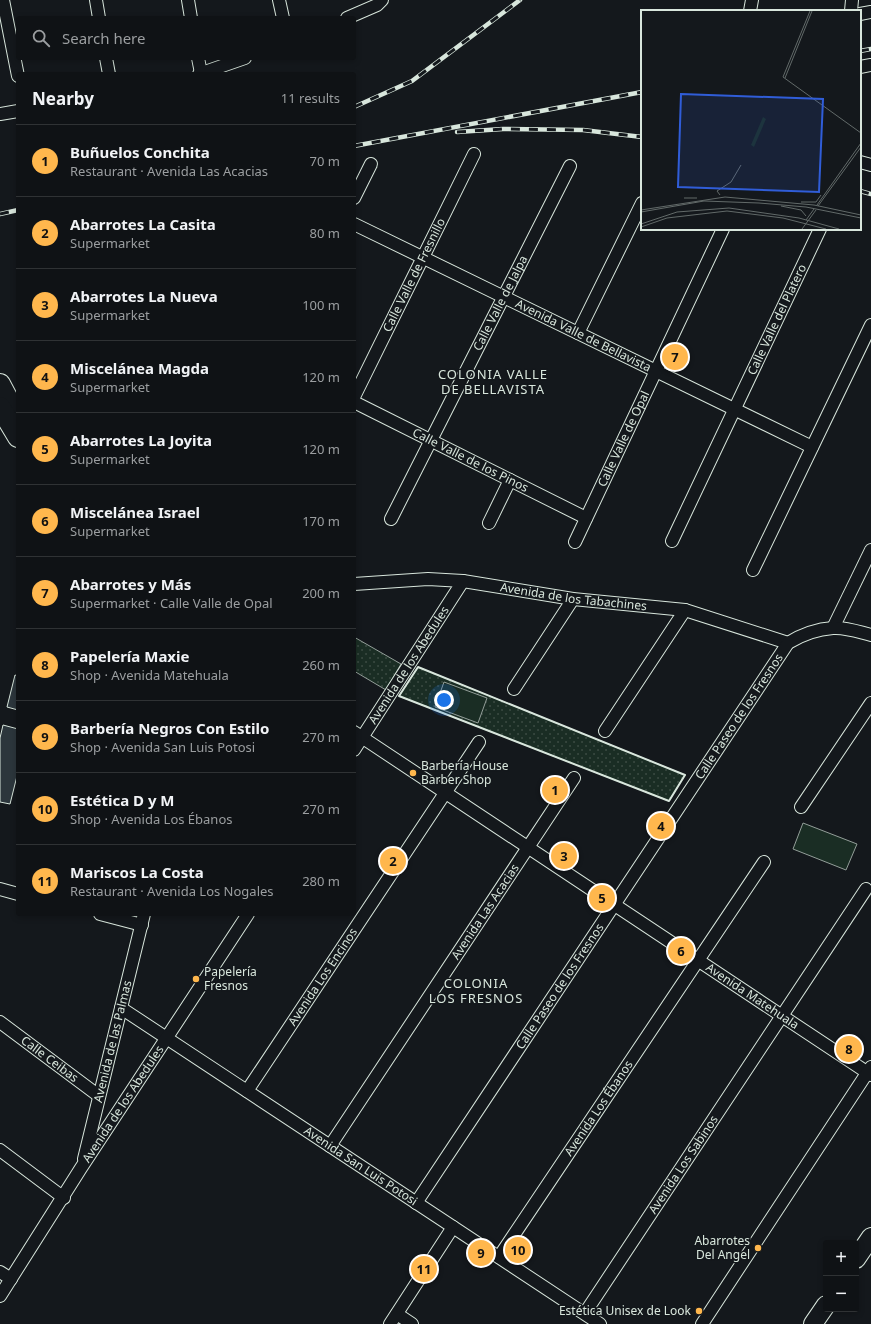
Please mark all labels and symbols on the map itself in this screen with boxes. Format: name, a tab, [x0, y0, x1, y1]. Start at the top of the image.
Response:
inset map	[641, 10, 861, 230]
street label: Calle Valle de Fresnillo	[378, 215, 449, 335]
street label: Calle Valle de Jalpa	[469, 252, 531, 354]
street label: Calle Valle del Platero	[743, 261, 810, 378]
street label: Avenida Valle de Bellavista	[513, 295, 654, 375]
pin: 7	[662, 342, 688, 372]
district label: COLONIA VALLE DE BELLAVISTA	[438, 365, 548, 398]
street label: Calle Valle de Opal	[593, 388, 653, 489]
street label: Calle Valle de los Pinos	[410, 424, 532, 496]
street label: Avenida de los Tabachines	[499, 578, 648, 614]
street label: Avenida de los Abedules	[364, 602, 453, 727]
street label: Calle Paseo de los Fresnos	[691, 650, 787, 783]
your location	[434, 690, 454, 710]
place label: Barbería House Barber Shop	[421, 757, 509, 788]
marker: Barbería House Barber Shop	[408, 768, 418, 778]
pin: 1	[542, 775, 568, 805]
pin: 4	[648, 811, 674, 841]
pin: 3	[551, 841, 577, 871]
pin: 2	[380, 846, 406, 876]
street label: Avenida Las Acacias	[447, 860, 523, 963]
pin: 5	[589, 883, 615, 913]
street label: Calle Paseo de los Fresnos	[511, 920, 608, 1052]
street label: Avenida Los Encinos	[284, 924, 361, 1029]
pin: 6	[668, 936, 694, 966]
street label: Avenida Matehuala	[703, 959, 802, 1033]
place label: Papelería Fresnos	[204, 963, 257, 994]
marker: Papelería Fresnos	[191, 974, 201, 984]
district label: COLONIA LOS FRESNOS	[429, 974, 523, 1007]
street label: Avenida de las Palmas	[89, 978, 136, 1104]
street label: Calle Ceibas	[18, 1032, 82, 1086]
pin: 8	[836, 1034, 862, 1064]
street label: Avenida de los Abedules	[78, 1042, 168, 1166]
street label: Avenida Los Ébanos	[560, 1057, 637, 1159]
street label: Avenida Los Sabinos	[644, 1111, 722, 1217]
street label: Avenida San Luis Potosi	[301, 1122, 421, 1209]
place label: Abarrotes Del Angel	[694, 1232, 750, 1263]
pin: 10	[505, 1235, 531, 1265]
pin: 9	[468, 1238, 494, 1268]
marker: Abarrotes Del Angel	[753, 1243, 763, 1253]
pin: 11	[411, 1254, 437, 1284]
place label: Estética Unisex de Look	[559, 1302, 692, 1319]
marker: Estética Unisex de Look	[694, 1306, 704, 1316]

